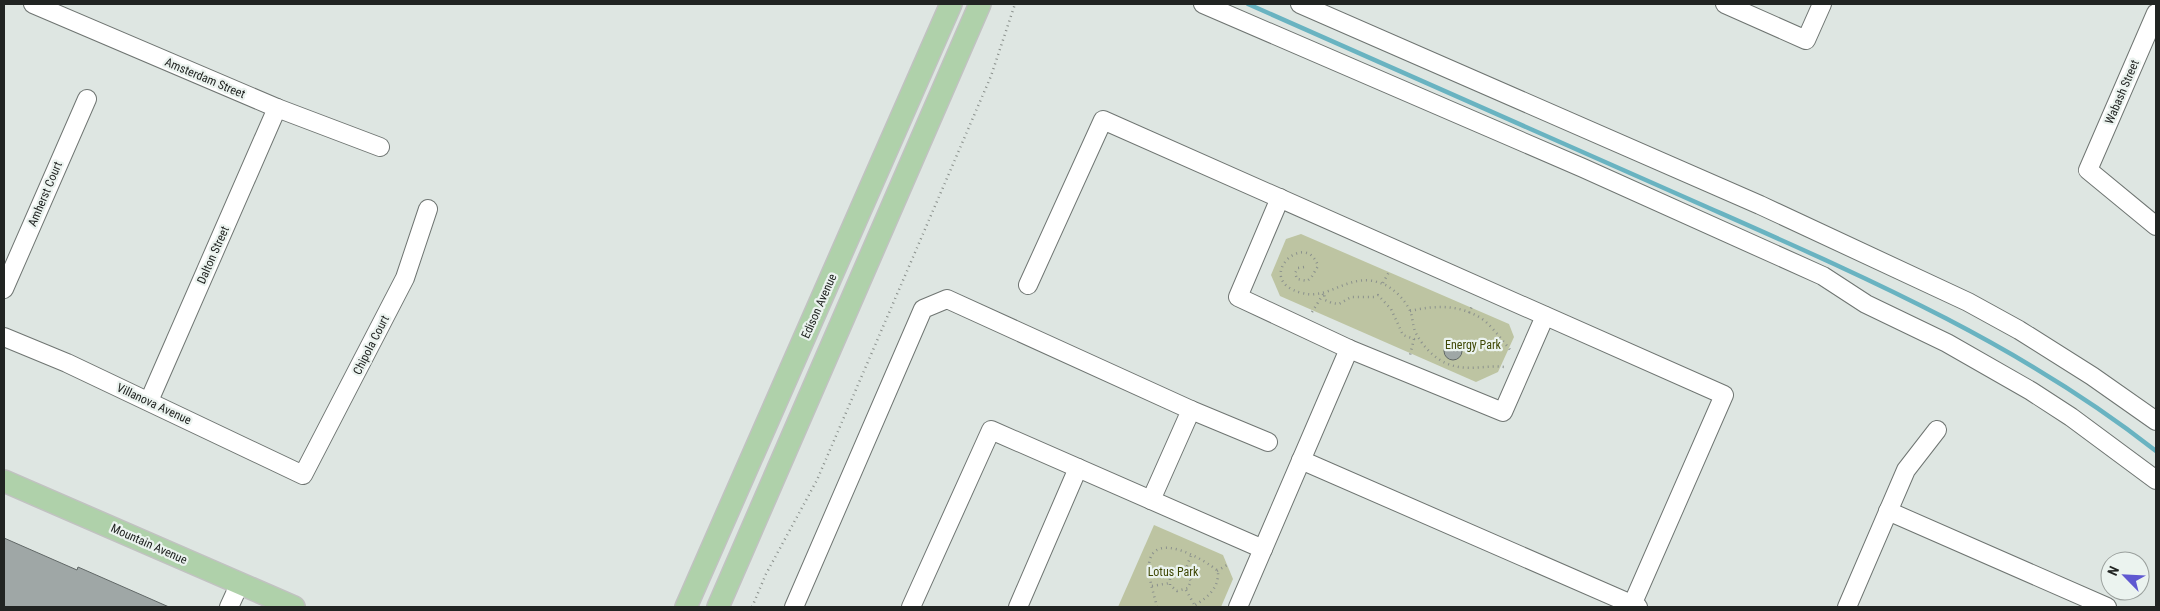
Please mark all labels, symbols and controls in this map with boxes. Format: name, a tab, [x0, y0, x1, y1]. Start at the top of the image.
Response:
street label: Amsterdam Street	[163, 55, 248, 101]
street label: Wabash Street	[2102, 57, 2142, 126]
street label: Amherst Court	[25, 159, 65, 228]
street label: Dalton Street	[194, 224, 232, 286]
street label: Edison Avenue	[799, 271, 840, 340]
street label: Chipola Court	[350, 313, 392, 377]
park label: Energy Park	[1445, 338, 1502, 352]
street label: Villanova Avenue	[115, 381, 194, 428]
street label: Mountain Avenue	[109, 521, 190, 567]
north arrow	[2100, 551, 2150, 601]
text: N	[2104, 564, 2122, 578]
park label: Lotus Park	[1148, 565, 1199, 579]

